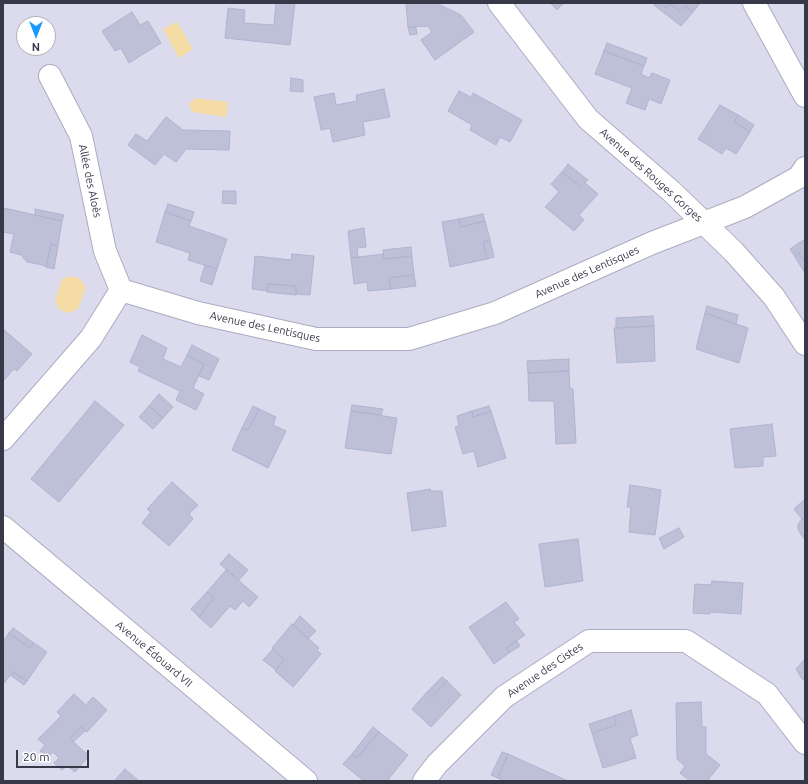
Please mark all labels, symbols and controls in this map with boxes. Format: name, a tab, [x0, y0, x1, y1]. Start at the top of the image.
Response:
north arrow	[16, 16, 56, 56]
text: N	[32, 41, 40, 53]
street label: Avenue des Rouges Gorges	[597, 125, 705, 225]
street label: Allée des Aloès	[76, 143, 104, 219]
street label: Avenue des Lentisques	[533, 243, 641, 301]
street label: Avenue des Lentisques	[209, 309, 321, 345]
street label: Avenue Édouard VII	[113, 618, 195, 690]
street label: Avenue des Cistes	[505, 640, 585, 700]
scale bar	[18, 742, 91, 768]
text: 20 m	[23, 750, 50, 763]

